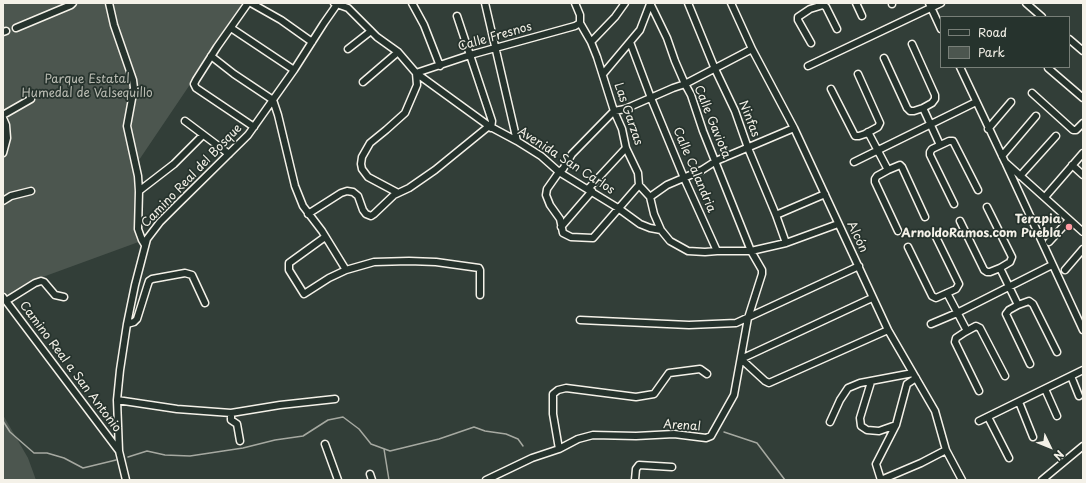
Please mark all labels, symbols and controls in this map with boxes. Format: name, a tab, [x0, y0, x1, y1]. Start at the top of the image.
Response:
legend	[940, 16, 1070, 68]
street label: Calle Fresnos	[456, 20, 534, 54]
text: Road	[978, 23, 1007, 41]
text: Park	[978, 43, 1005, 61]
park label: Parque Estatal Humedal de Valsequillo	[21, 73, 153, 101]
street label: Las Garzas	[611, 81, 645, 147]
street label: Calle Gaviota	[691, 83, 733, 161]
street label: Ninfas	[735, 99, 763, 139]
street label: Camino Real del Bosque	[139, 121, 245, 231]
street label: Avenida San Carlos	[515, 124, 617, 198]
street label: Calle Calandria	[670, 125, 718, 215]
place label: Terapia ArnoldoRamos.com Puebla	[901, 213, 1061, 241]
street label: Alcón	[844, 219, 870, 255]
marker: Terapia ArnoldoRamos.com Puebla	[1064, 222, 1074, 232]
street label: Camino Real a San Antonio	[16, 299, 124, 435]
street label: Arenal	[663, 418, 701, 434]
north arrow	[1030, 427, 1070, 467]
text: N	[1050, 447, 1068, 465]

